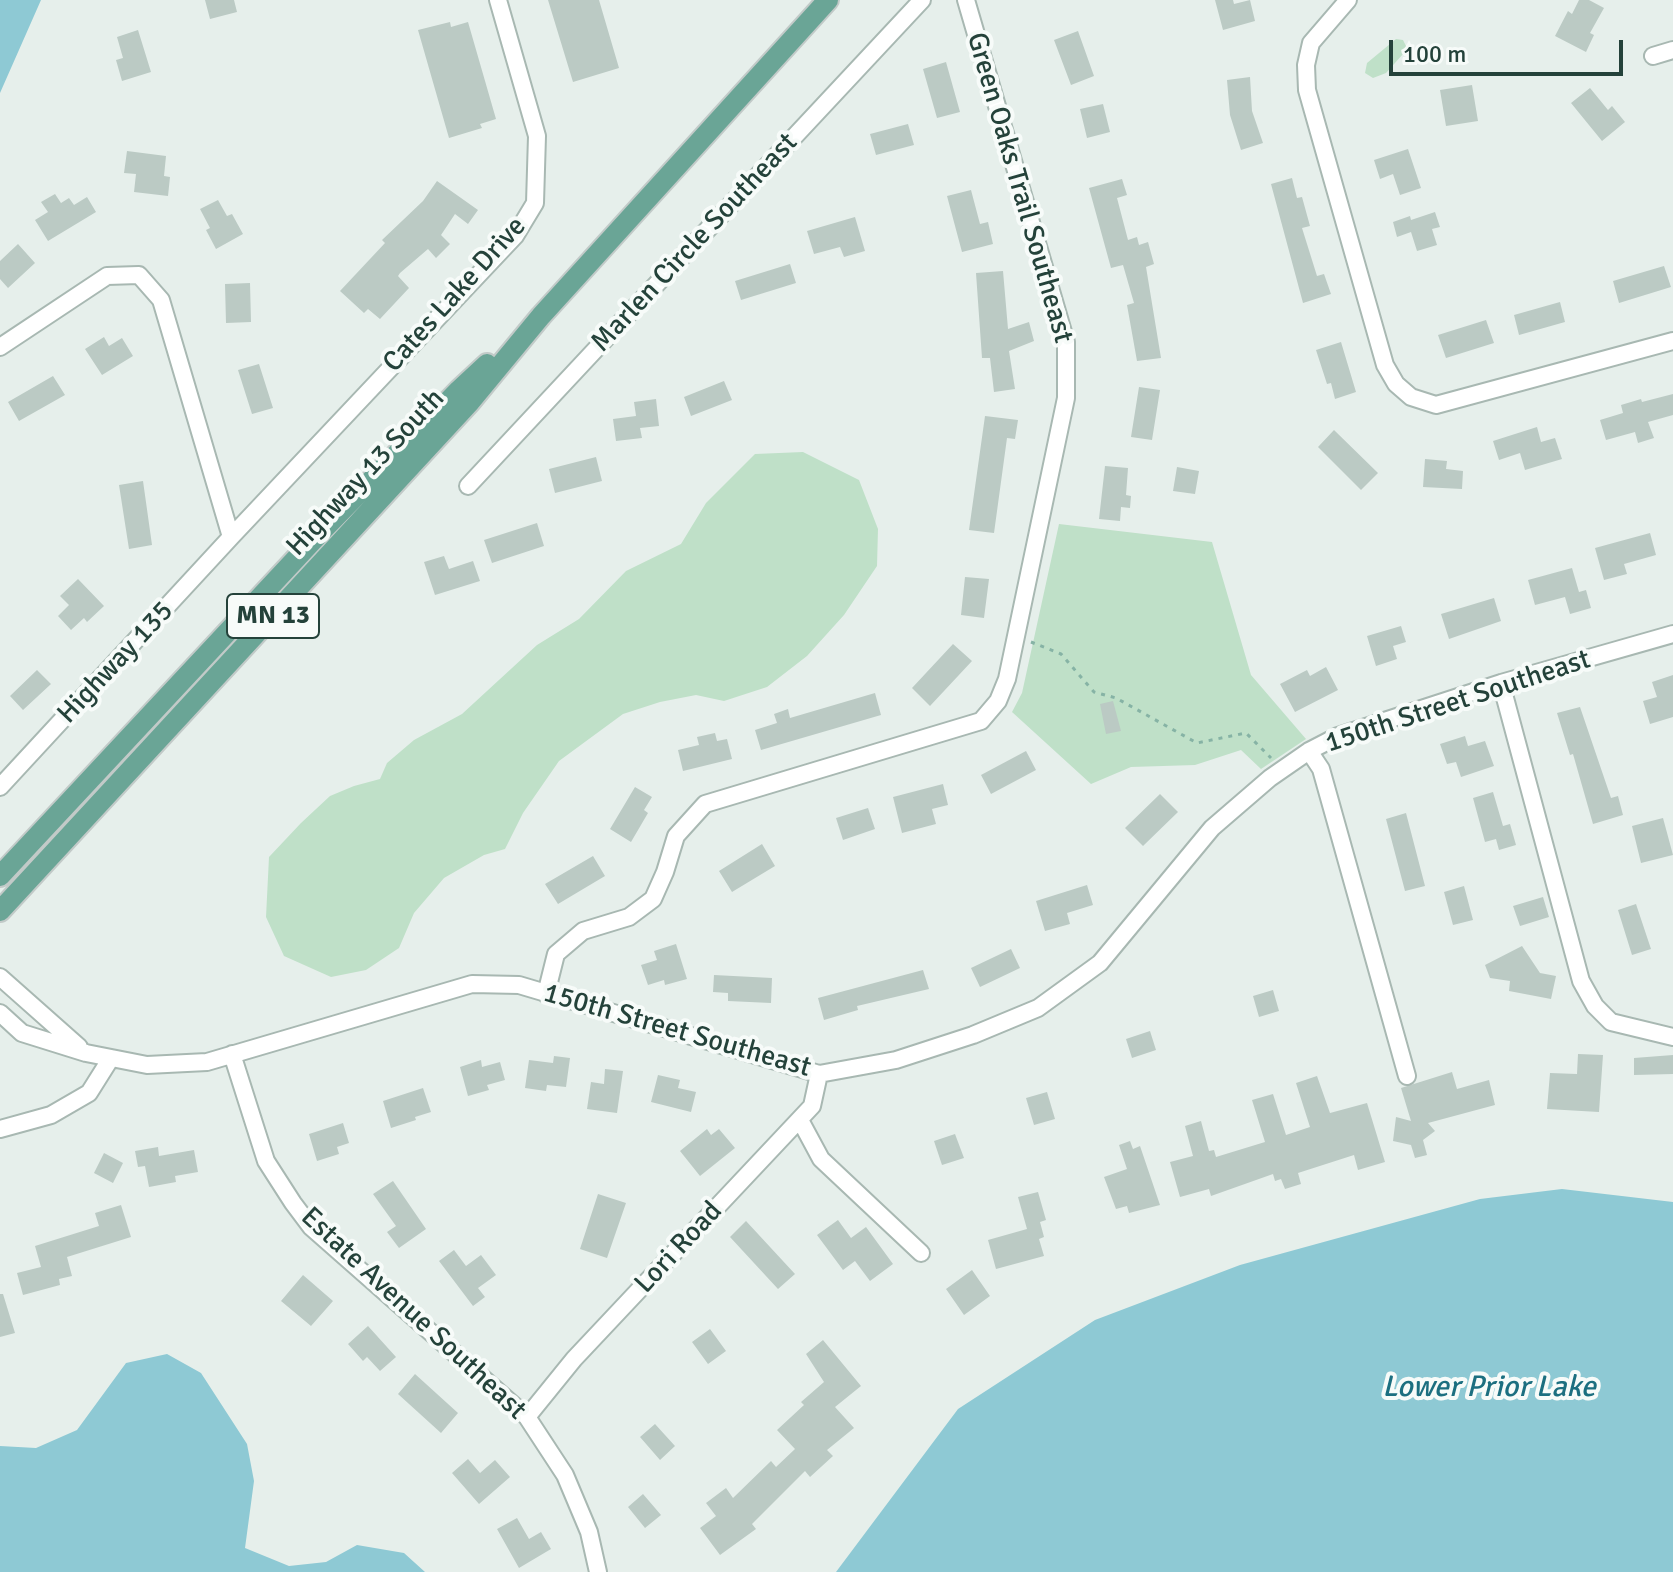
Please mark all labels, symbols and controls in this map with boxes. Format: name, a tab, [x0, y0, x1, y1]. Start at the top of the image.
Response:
scale bar	[1393, 24, 1627, 74]
street label: Green Oaks Trail Southeast	[959, 29, 1079, 347]
text: 100 m	[1403, 39, 1466, 69]
street label: Marlen Circle Southeast	[585, 127, 805, 359]
street label: Cates Lake Drive	[376, 210, 534, 380]
street label: Highway 13 South	[280, 383, 452, 563]
road number: MN 13	[227, 594, 319, 638]
street label: Highway 135	[51, 595, 181, 731]
street label: 150th Street Southeast	[1321, 643, 1595, 761]
street label: 150th Street Southeast	[540, 977, 814, 1085]
street label: Lori Road	[628, 1195, 730, 1301]
street label: Estate Avenue Southeast	[293, 1201, 533, 1427]
water label: Lower Prior Lake	[1382, 1370, 1596, 1406]

